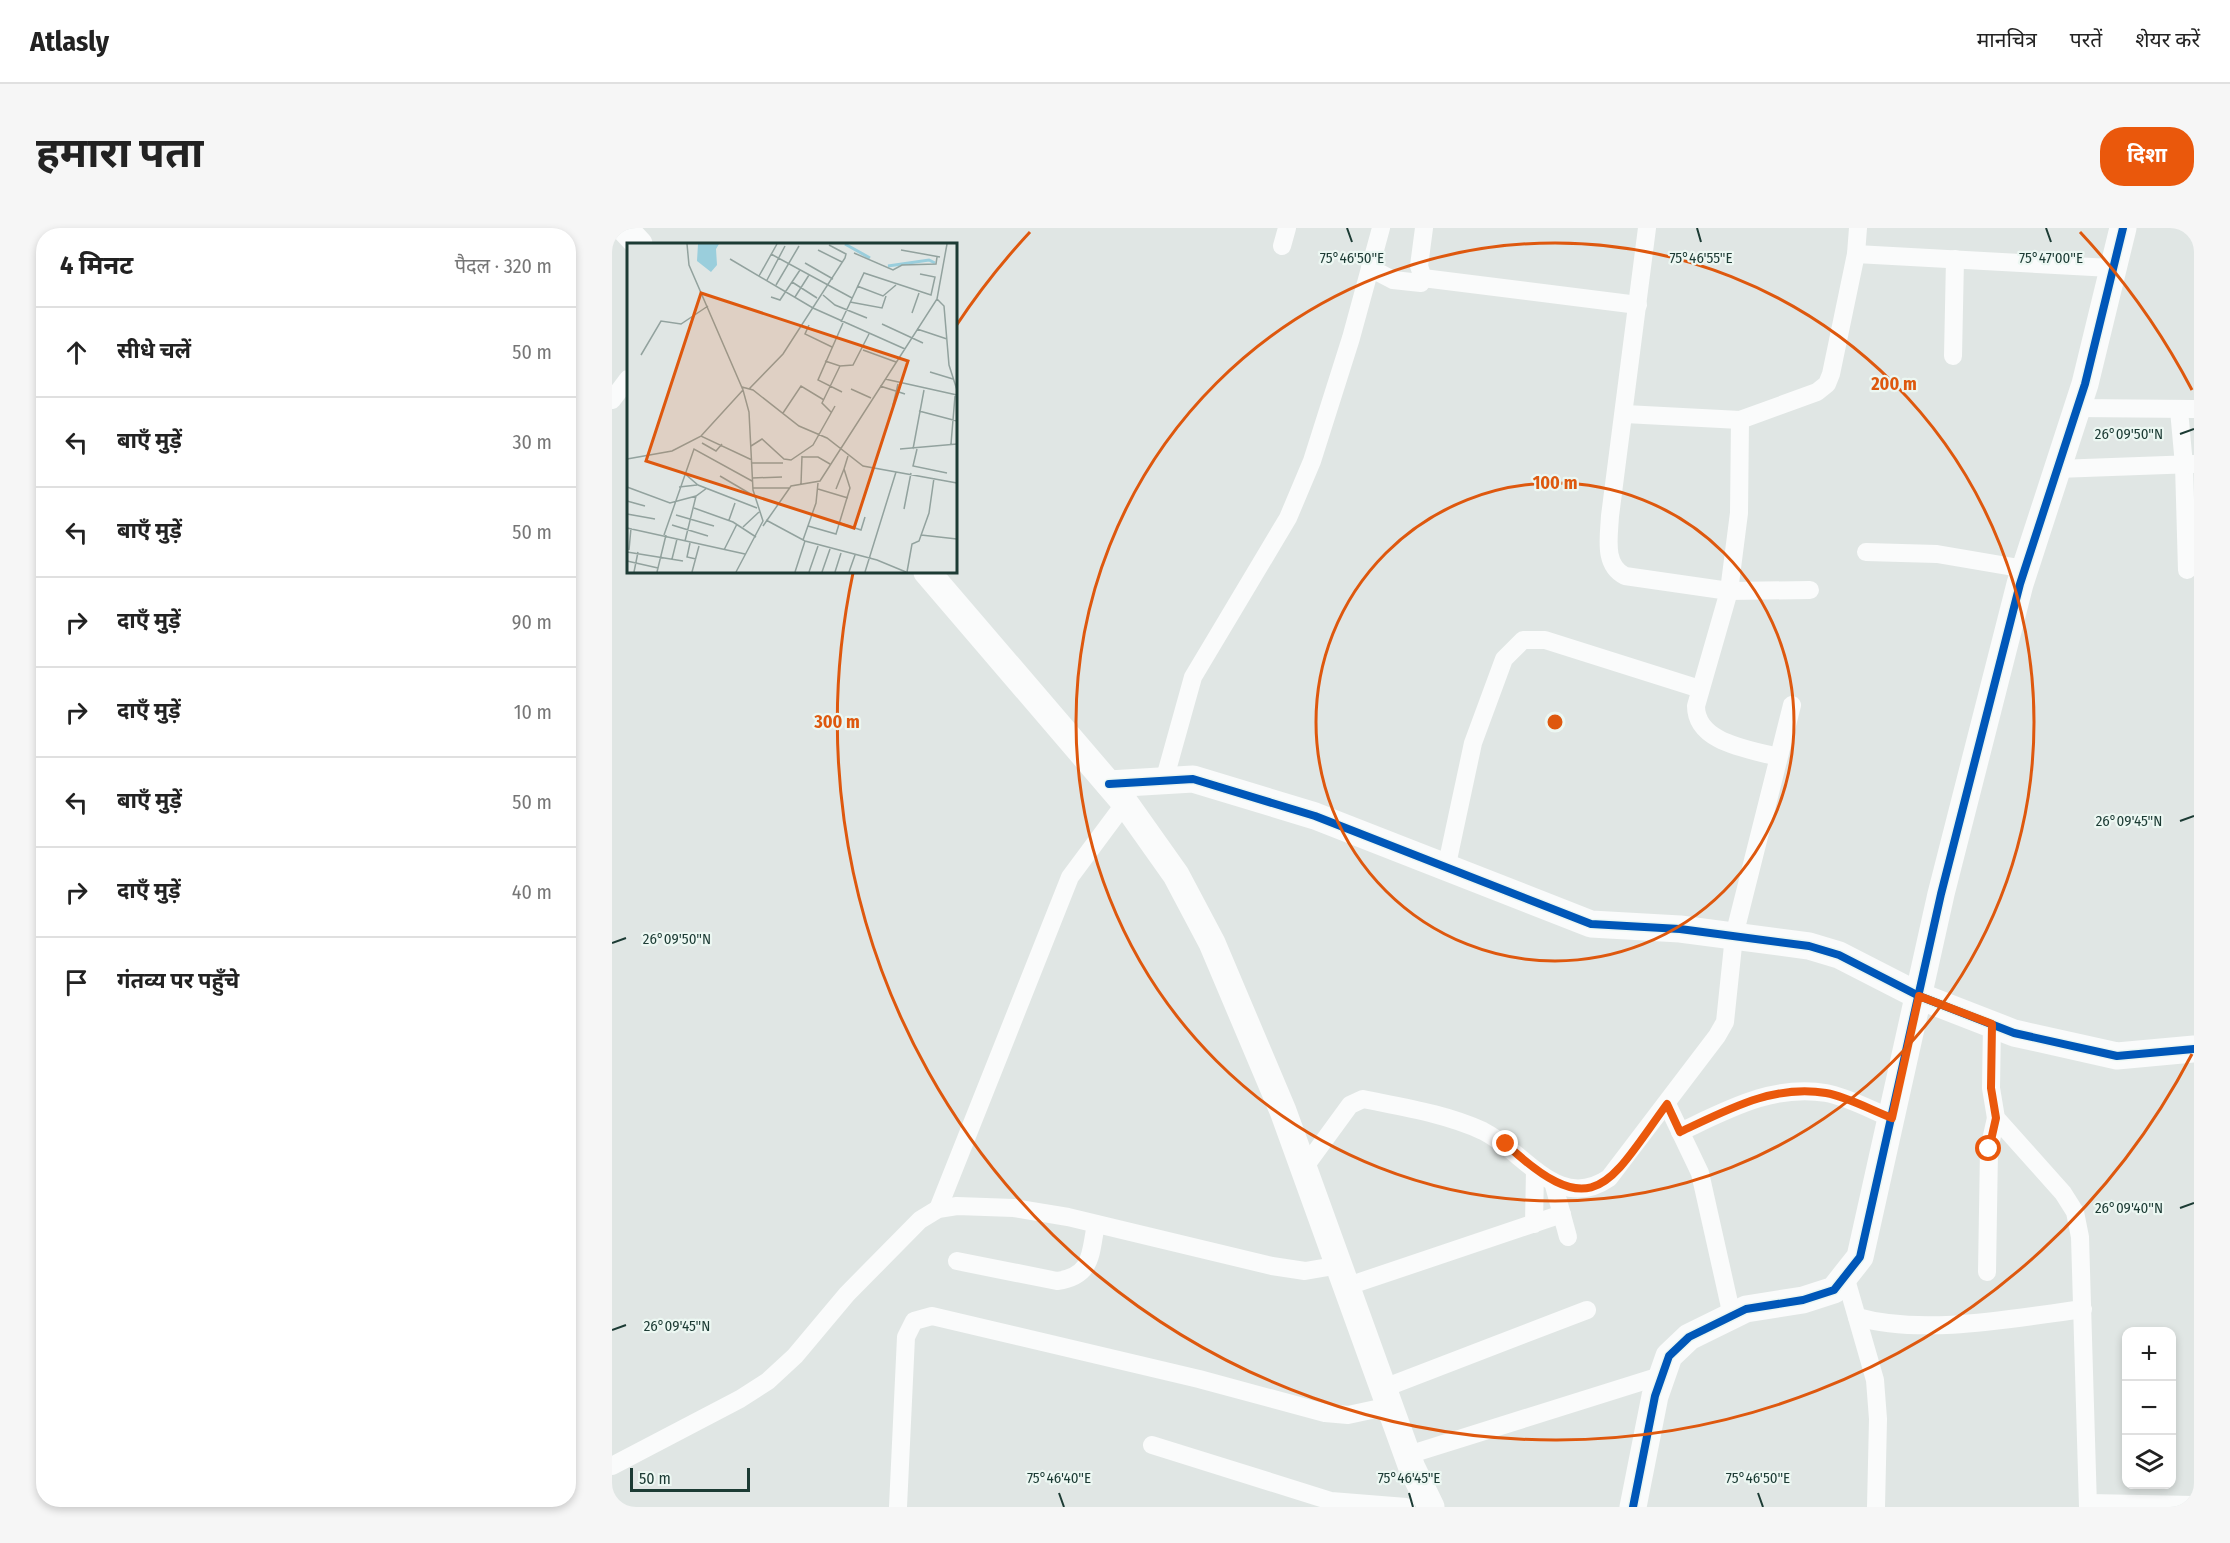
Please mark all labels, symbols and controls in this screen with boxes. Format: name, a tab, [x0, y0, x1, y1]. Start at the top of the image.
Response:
text: Atlasly	[30, 25, 109, 58]
text: मानचित्र	[1977, 27, 2037, 53]
text: परतें	[2070, 27, 2102, 53]
text: शेयर करें	[2135, 27, 2200, 53]
button: दिशा	[2100, 127, 2194, 186]
text: हमारा पता	[36, 128, 203, 178]
inset map	[627, 243, 957, 573]
text: 75°46'50"E	[1320, 249, 1384, 267]
text: 75°46'55"E	[1669, 249, 1733, 267]
text: 75°47'00"E	[2019, 249, 2083, 267]
text: 4 मिनट	[60, 250, 133, 281]
text: पैदल · 320 m	[455, 254, 552, 278]
icon: ahead	[60, 336, 93, 369]
text: सीधे चलें	[117, 337, 191, 364]
text: 50 m	[512, 340, 552, 364]
text: 200 m	[1870, 373, 1917, 395]
text: 26°09'50"N	[2095, 425, 2163, 443]
icon: left	[60, 426, 93, 459]
text: बाएँ मुड़ें	[117, 427, 182, 454]
text: 30 m	[512, 430, 552, 454]
text: 100 m	[1533, 472, 1577, 494]
icon: left	[60, 516, 93, 549]
text: बाएँ मुड़ें	[117, 517, 182, 544]
text: 50 m	[512, 520, 552, 544]
icon: right	[60, 606, 93, 639]
text: दाएँ मुड़ें	[117, 607, 181, 634]
text: 90 m	[512, 610, 552, 634]
icon: right	[60, 696, 93, 729]
text: दाएँ मुड़ें	[117, 697, 181, 724]
text: 10 m	[514, 700, 552, 724]
text: 300 m	[813, 711, 860, 733]
centre of rings	[1545, 712, 1565, 732]
icon: left	[60, 786, 93, 819]
text: बाएँ मुड़ें	[117, 787, 182, 814]
text: 50 m	[512, 790, 552, 814]
text: 26°09'45"N	[2096, 812, 2162, 830]
icon: right	[60, 876, 93, 909]
text: दाएँ मुड़ें	[117, 877, 181, 904]
text: 40 m	[512, 880, 552, 904]
text: 26°09'50"N	[643, 930, 711, 948]
icon: arrive	[60, 966, 93, 999]
text: गंतव्य पर पहुँचे	[117, 967, 239, 994]
route end	[1492, 1130, 1518, 1156]
route start	[1975, 1135, 2001, 1161]
text: 26°09'40"N	[2095, 1199, 2163, 1217]
text: 26°09'45"N	[644, 1317, 710, 1335]
map controls	[2122, 1327, 2176, 1489]
button: +	[2122, 1327, 2176, 1381]
button: −	[2122, 1381, 2176, 1435]
button: layers	[2122, 1435, 2176, 1489]
scale bar	[630, 1465, 750, 1492]
text: 50 m	[639, 1469, 671, 1488]
text: 75°46'40"E	[1027, 1469, 1091, 1487]
text: 75°46'45"E	[1378, 1469, 1440, 1487]
text: 75°46'50"E	[1726, 1469, 1790, 1487]

